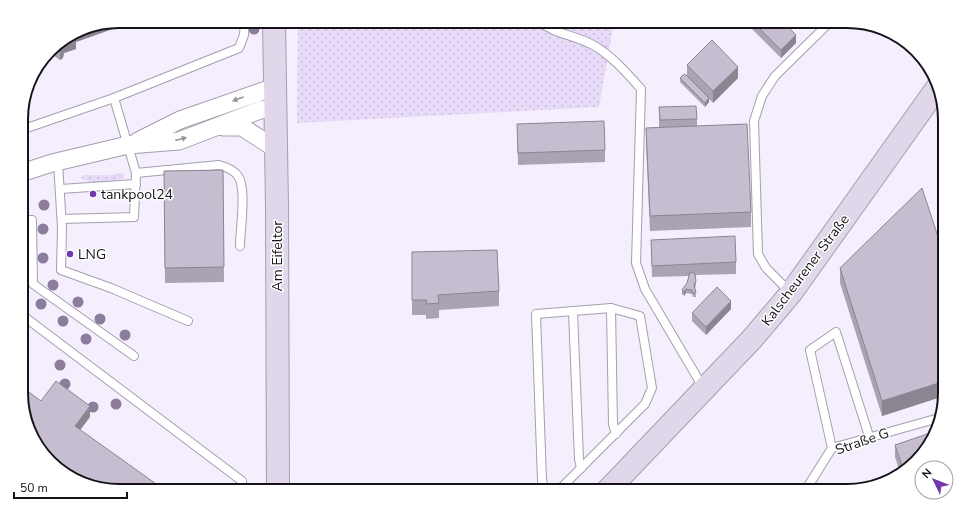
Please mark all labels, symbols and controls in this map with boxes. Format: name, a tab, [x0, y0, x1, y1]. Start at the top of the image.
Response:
one-way arrow	[231, 97, 243, 103]
one-way arrow	[175, 136, 187, 142]
place label: tankpool24	[101, 185, 173, 204]
marker: tankpool24	[88, 189, 98, 199]
street label: Kalscheurener Straße	[757, 211, 854, 330]
street label: Am Eifeltor	[268, 221, 287, 291]
place label: LNG	[78, 245, 106, 264]
marker: LNG	[65, 249, 75, 259]
street label: Straße G	[833, 423, 892, 460]
north arrow	[914, 460, 954, 500]
text: N	[919, 465, 935, 482]
scale bar	[14, 474, 127, 500]
text: 50 m	[20, 480, 48, 496]

